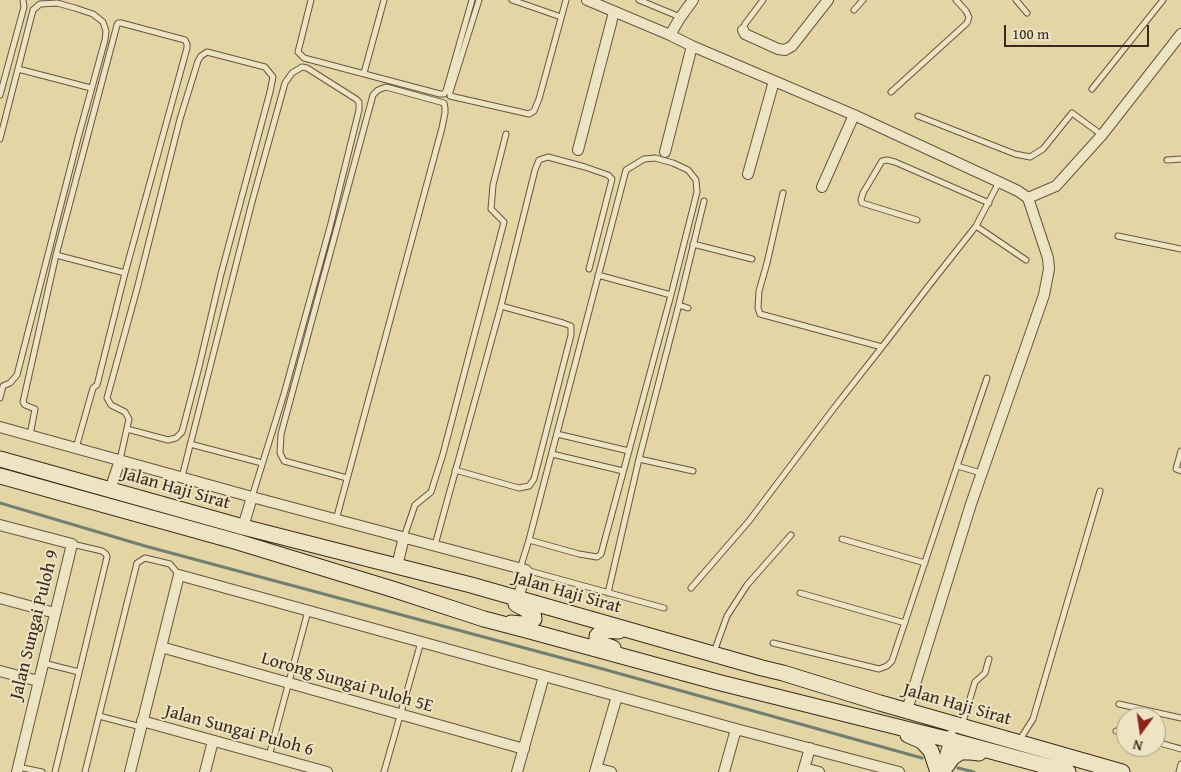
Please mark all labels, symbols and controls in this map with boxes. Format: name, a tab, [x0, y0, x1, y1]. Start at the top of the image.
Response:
scale bar	[1006, 15, 1151, 47]
text: 100 m	[1012, 23, 1049, 44]
street label: Jalan Haji Sirat	[119, 463, 233, 515]
street label: Jalan Sungai Puloh 9	[6, 548, 64, 702]
street label: Jalan Haji Sirat	[510, 567, 624, 619]
street label: Lorong Sungai Puloh 5E	[259, 648, 435, 718]
street label: Jalan Haji Sirat	[900, 679, 1014, 731]
street label: Jalan Sungai Puloh 6	[162, 701, 316, 761]
north arrow	[1116, 707, 1166, 757]
text: N	[1131, 735, 1145, 756]

